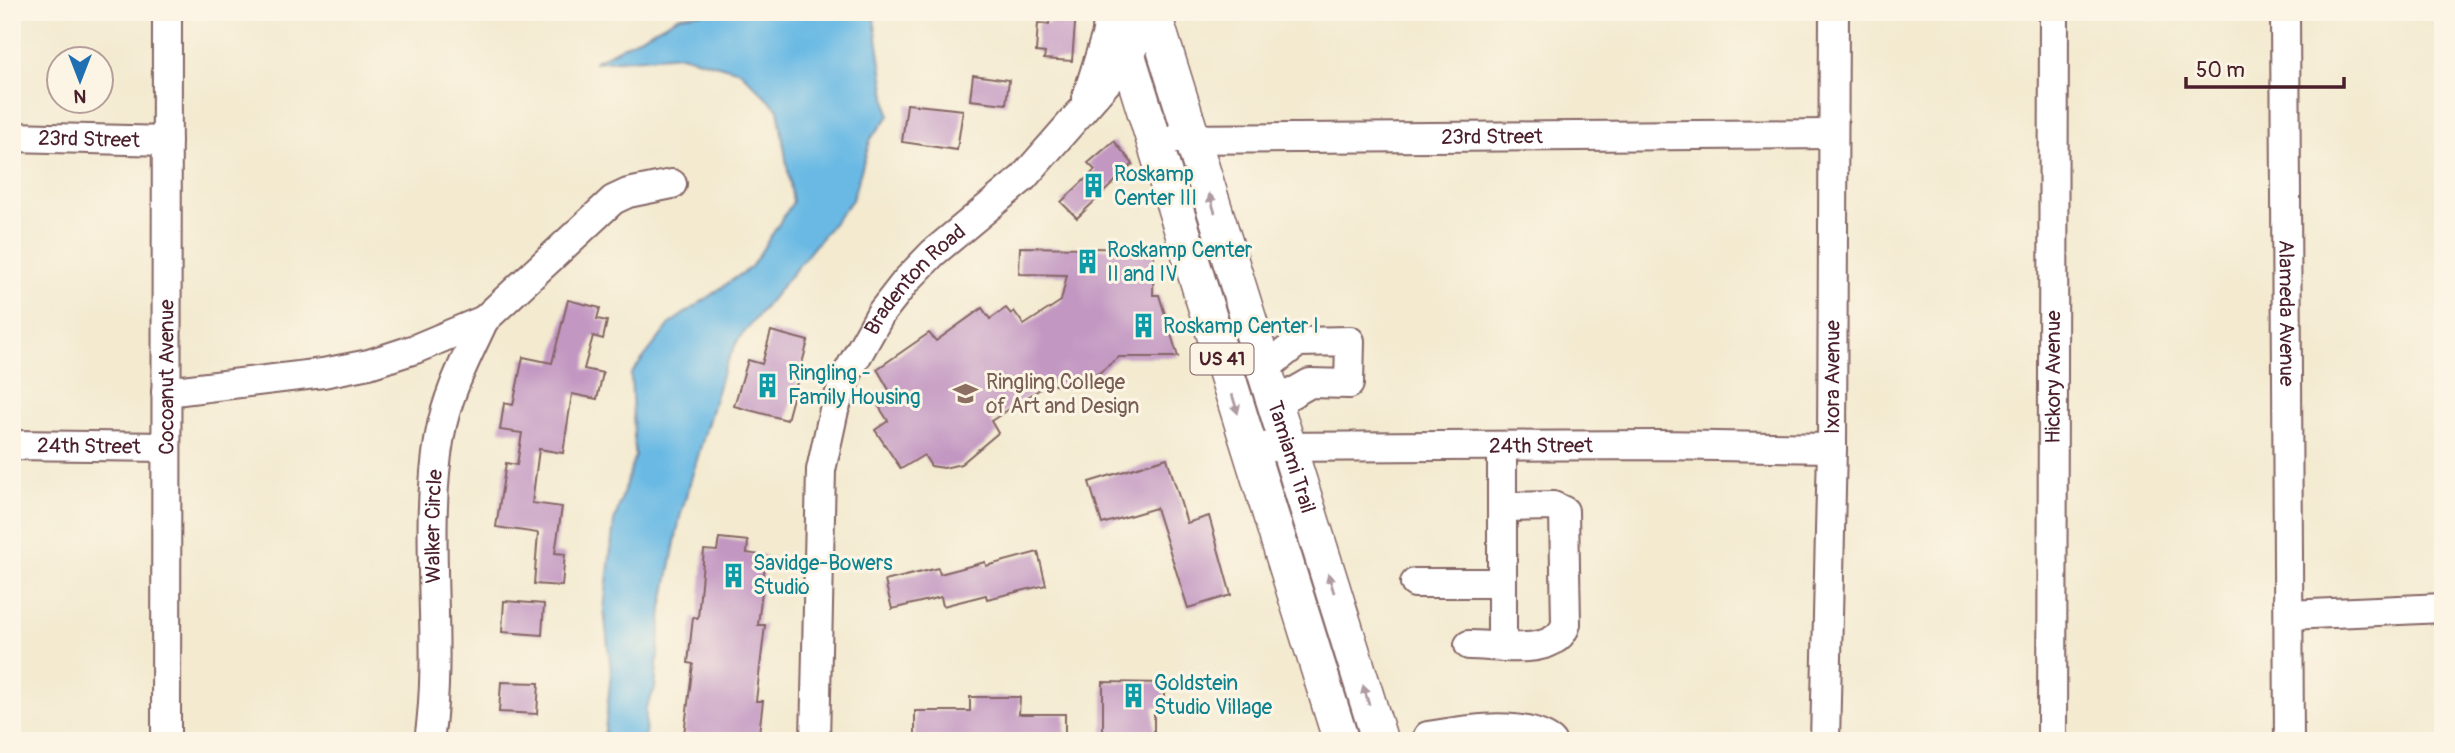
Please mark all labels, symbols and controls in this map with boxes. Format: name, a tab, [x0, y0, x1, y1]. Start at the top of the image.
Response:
north arrow	[46, 46, 116, 116]
scale bar	[2186, 46, 2343, 90]
text: 50 m	[2196, 57, 2245, 84]
text: N	[73, 84, 86, 108]
street label: 23rd Street	[1441, 123, 1543, 150]
street label: 23rd Street	[38, 124, 141, 154]
place label: Roskamp Center III	[1114, 161, 1197, 212]
building icon: Roskamp Center III	[1080, 172, 1108, 200]
one-way arrow	[1207, 192, 1217, 213]
street label: Bradenton Road	[858, 218, 971, 340]
place label: Roskamp Center II and IV	[1107, 237, 1253, 288]
street label: Alameda Avenue	[2273, 240, 2301, 387]
building icon: Roskamp Center II and IV	[1073, 248, 1101, 276]
street label: Cocoanut Avenue	[153, 299, 180, 455]
street label: Hickory Avenue	[2039, 310, 2067, 444]
building icon: Roskamp Center I	[1129, 312, 1157, 340]
place label: Roskamp Center I	[1163, 313, 1319, 340]
street label: Ixora Avenue	[1819, 319, 1846, 434]
road number: US 41	[1190, 344, 1254, 374]
place label: Ringling - Family Housing	[788, 360, 921, 411]
place label: Ringling College of Art and Design	[986, 369, 1139, 420]
building icon: Ringling - Family Housing	[754, 371, 782, 399]
school or university icon: Ringling College of Art and Design	[952, 380, 980, 408]
one-way arrow	[1231, 393, 1241, 414]
street label: Tamiami Trail	[1261, 397, 1322, 516]
street label: 24th Street	[37, 432, 142, 460]
street label: 24th Street	[1489, 432, 1593, 459]
street label: Walker Circle	[419, 467, 449, 584]
place label: Savidge-Bowers Studio	[753, 550, 893, 601]
building icon: Savidge-Bowers Studio	[719, 561, 747, 589]
one-way arrow	[1325, 573, 1336, 594]
place label: Goldstein Studio Village	[1154, 670, 1273, 721]
building icon: Goldstein Studio Village	[1120, 681, 1148, 709]
one-way arrow	[1360, 684, 1371, 705]

